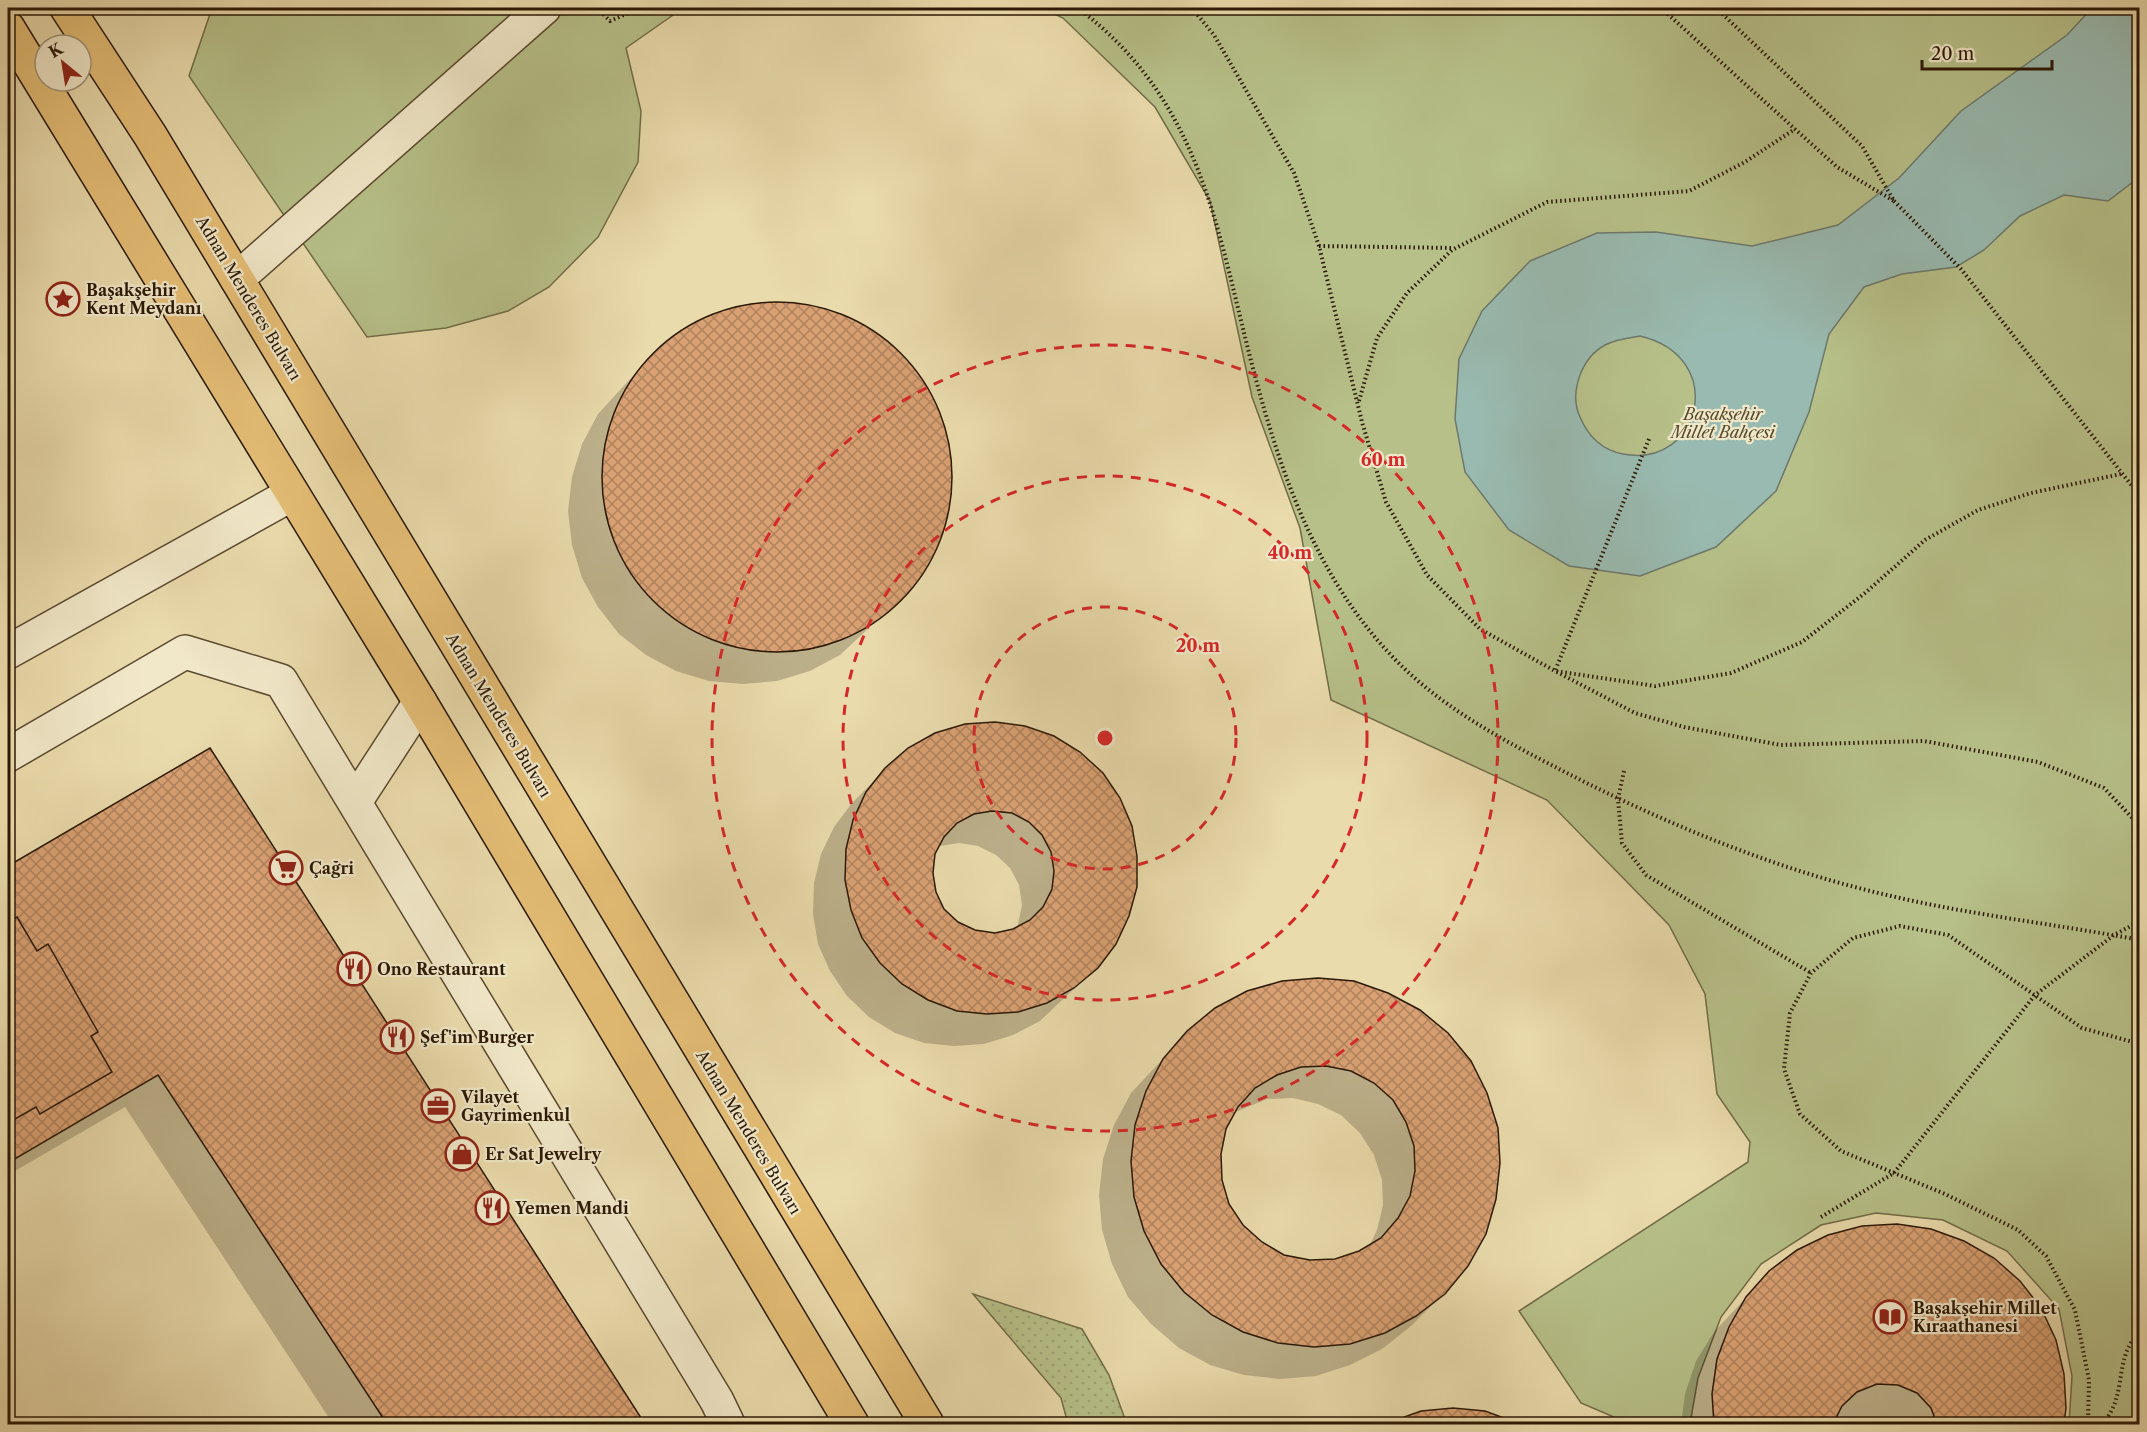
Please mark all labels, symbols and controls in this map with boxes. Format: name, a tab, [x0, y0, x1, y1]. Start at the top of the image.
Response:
north arrow	[33, 33, 93, 93]
scale bar	[1922, 33, 2052, 71]
text: K	[45, 38, 67, 62]
text: 20 m	[1931, 43, 1975, 65]
street label: Adnan Menderes Bulvarı	[191, 211, 306, 384]
place label: Başakşehir Kent Meydanı	[86, 280, 202, 318]
place icon: Başakşehir Kent Meydanı	[45, 281, 81, 317]
park label: Başakşehir Millet Bahçesi	[1669, 404, 1776, 442]
text: 60 m	[1361, 449, 1405, 471]
text: 40 m	[1268, 542, 1312, 564]
street label: Adnan Menderes Bulvarı	[441, 628, 556, 801]
text: 20 m	[1176, 635, 1220, 657]
centre of rings	[1095, 728, 1115, 748]
supermarket icon: Çağri	[268, 850, 304, 886]
place label: Çağri	[309, 858, 354, 878]
restaurant icon: Ono Restaurant	[336, 951, 372, 987]
place label: Ono Restaurant	[377, 959, 506, 979]
restaurant icon: Şef'im Burger	[379, 1019, 415, 1055]
place label: Şef'im Burger	[420, 1027, 534, 1047]
street label: Adnan Menderes Bulvarı	[691, 1045, 806, 1218]
place label: Vilayet Gayrimenkul	[460, 1087, 570, 1125]
office icon: Vilayet Gayrimenkul	[420, 1088, 456, 1124]
shop icon: Er Sat Jewelry	[444, 1136, 480, 1172]
place label: Er Sat Jewelry	[485, 1144, 602, 1164]
restaurant icon: Yemen Mandi	[474, 1190, 510, 1226]
place label: Yemen Mandi	[514, 1198, 629, 1218]
place label: Başakşehir Millet Kıraathanesi	[1913, 1298, 2057, 1336]
library icon: Başakşehir Millet Kıraathanesi	[1872, 1299, 1908, 1335]

